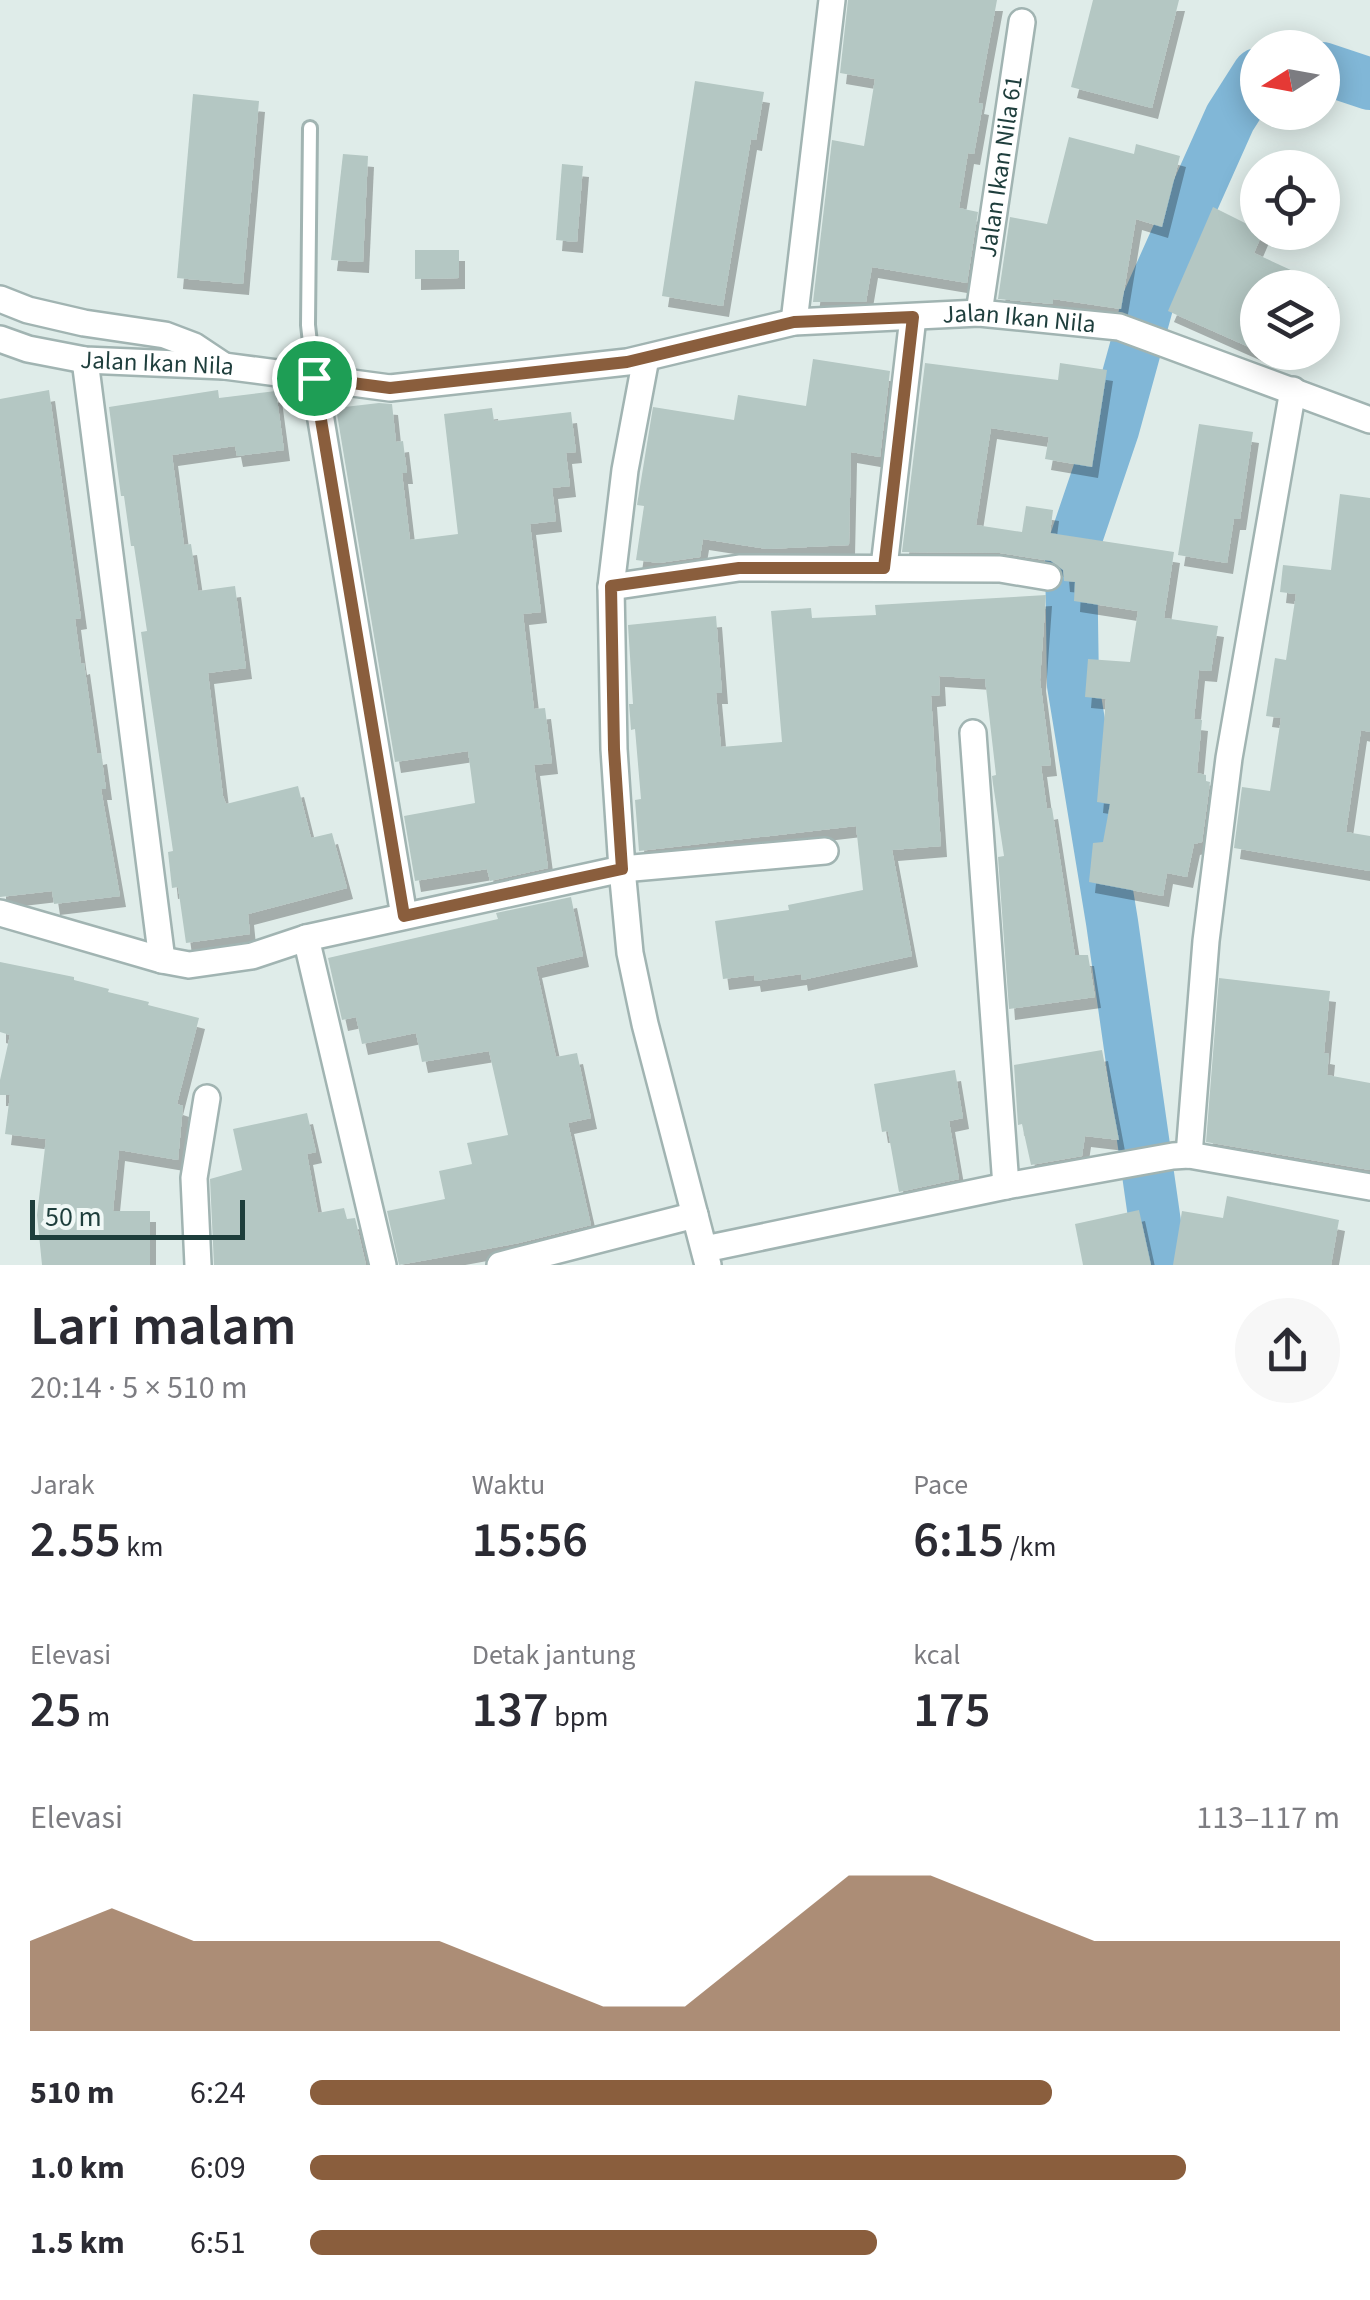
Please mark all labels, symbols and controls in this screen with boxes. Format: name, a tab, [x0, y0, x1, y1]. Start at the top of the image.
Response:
north arrow	[1240, 30, 1340, 130]
map controls	[1240, 30, 1340, 370]
street label: Jalan Ikan Nila 61	[969, 73, 1032, 260]
button: locate	[1240, 150, 1340, 250]
button: layers	[1240, 270, 1340, 370]
street label: Jalan Ikan Nila	[942, 295, 1097, 343]
pin	[272, 336, 357, 421]
street label: Jalan Ikan Nila	[80, 342, 236, 385]
icon: arrive	[287, 351, 342, 406]
scale bar	[30, 1195, 245, 1240]
text: 50 m	[45, 1197, 102, 1237]
text: Lari malam	[30, 1288, 296, 1366]
button: share	[1235, 1298, 1340, 1403]
text: 20:14 · 5 × 510 m	[30, 1365, 248, 1411]
text: Jarak	[30, 1465, 95, 1505]
text: Waktu	[472, 1465, 545, 1505]
text: Pace	[913, 1465, 968, 1505]
text: 2.55	[30, 1505, 121, 1576]
text: 15:56	[472, 1505, 588, 1576]
text: 6:15	[913, 1505, 1004, 1576]
text: km	[121, 1527, 163, 1567]
text: /km	[1004, 1527, 1057, 1567]
text: Elevasi	[30, 1635, 111, 1675]
text: Detak jantung	[472, 1635, 635, 1675]
text: kcal	[913, 1635, 960, 1675]
text: 25	[30, 1675, 81, 1746]
text: 137	[472, 1675, 549, 1746]
text: 175	[913, 1675, 990, 1746]
text: m	[81, 1697, 110, 1737]
text: bpm	[549, 1697, 608, 1737]
text: Elevasi	[30, 1795, 123, 1841]
text: 113–117 m	[1196, 1795, 1340, 1841]
text: 510 m	[30, 2070, 115, 2116]
text: 6:24	[190, 2070, 246, 2116]
text: 1.0 km	[30, 2145, 125, 2191]
text: 6:09	[190, 2145, 246, 2191]
text: 1.5 km	[30, 2220, 125, 2266]
text: 6:51	[190, 2220, 246, 2266]

